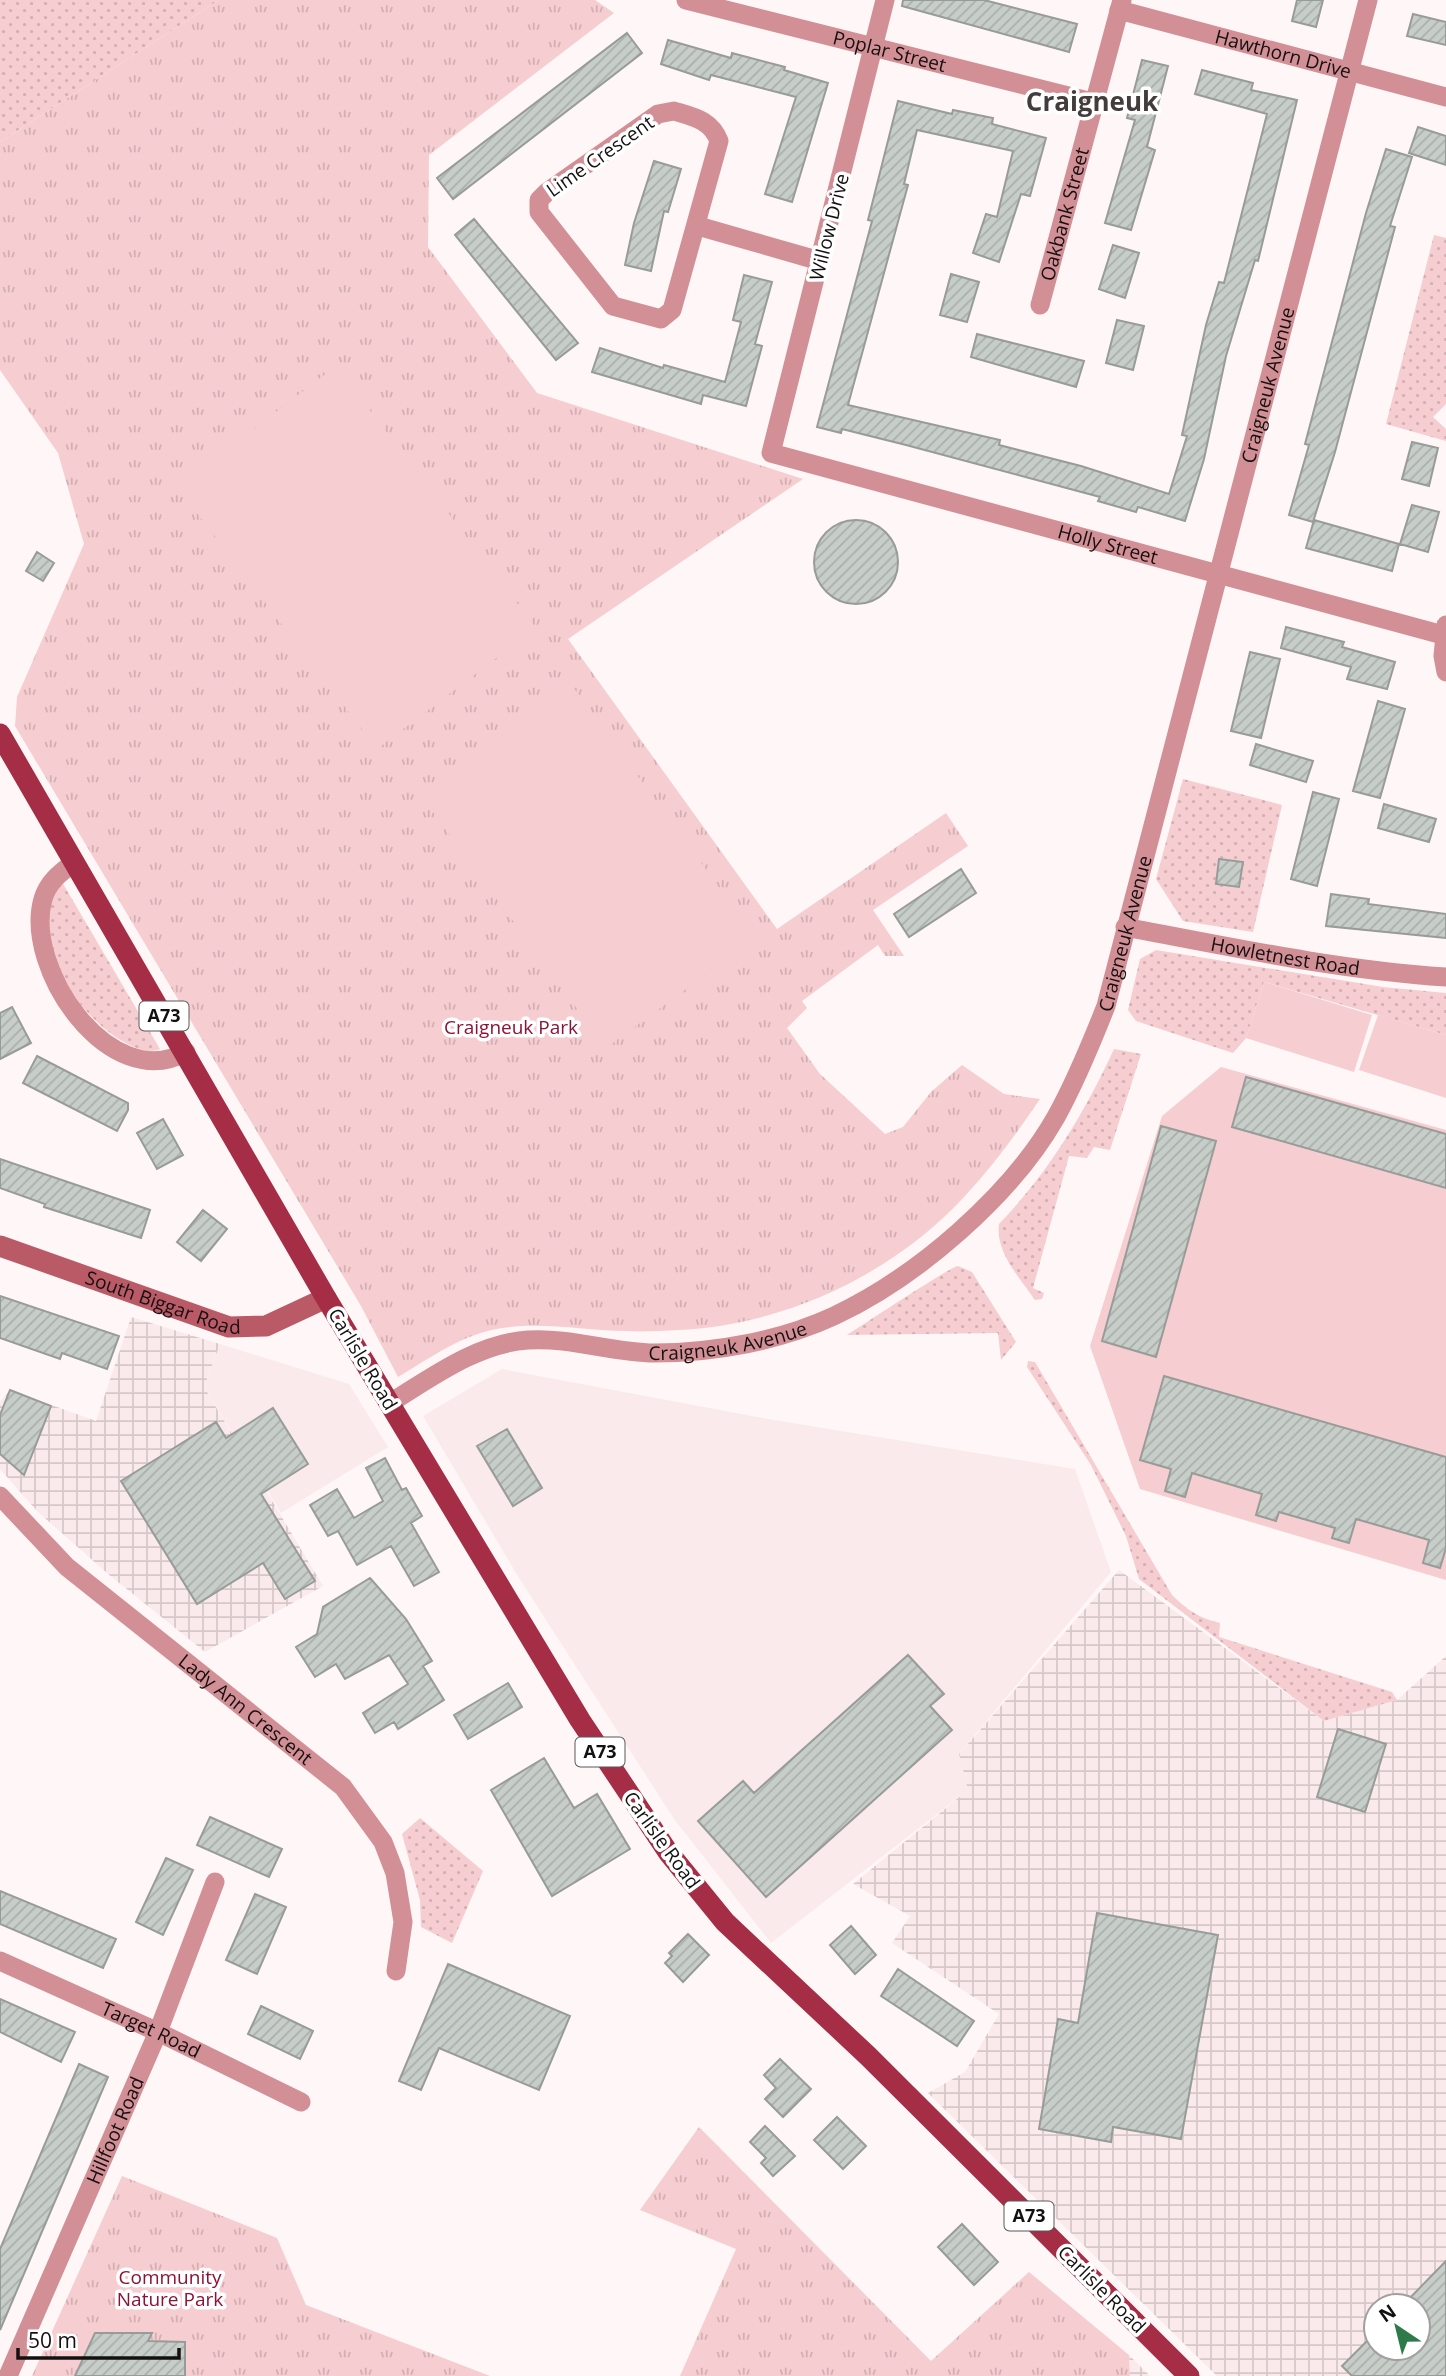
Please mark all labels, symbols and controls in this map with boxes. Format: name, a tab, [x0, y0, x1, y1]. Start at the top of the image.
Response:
street label: Hawthorn Drive	[1212, 23, 1354, 84]
street label: Poplar Street	[830, 24, 949, 78]
district label: Craigneuk	[1026, 83, 1159, 119]
street label: Lime Crescent	[541, 109, 659, 203]
street label: Oakbank Street	[1034, 144, 1095, 284]
street label: Willow Drive	[803, 171, 855, 283]
street label: Craigneuk Avenue	[1235, 304, 1301, 466]
street label: Holly Street	[1055, 518, 1161, 570]
street label: Craigneuk Avenue	[1092, 853, 1158, 1015]
street label: Howletnest Road	[1209, 931, 1362, 981]
road number: A73	[140, 1001, 188, 1030]
park label: Craigneuk Park	[444, 1014, 578, 1040]
street label: South Biggar Road	[82, 1264, 241, 1340]
street label: Carlisle Road	[322, 1303, 404, 1415]
street label: Craigneuk Avenue	[648, 1315, 810, 1366]
street label: Lady Ann Crescent	[173, 1648, 318, 1771]
road number: A73	[576, 1737, 624, 1766]
street label: Carlisle Road	[618, 1786, 706, 1894]
street label: Target Road	[97, 1995, 205, 2064]
street label: Hillfoot Road	[80, 2073, 150, 2188]
road number: A73	[1004, 2202, 1054, 2230]
street label: Carlisle Road	[1052, 2239, 1152, 2339]
park label: Community Nature Park	[117, 2264, 223, 2312]
north arrow	[1362, 2292, 1432, 2362]
text: N	[1373, 2298, 1401, 2328]
scale bar	[18, 2316, 178, 2360]
text: 50 m	[28, 2326, 77, 2354]

